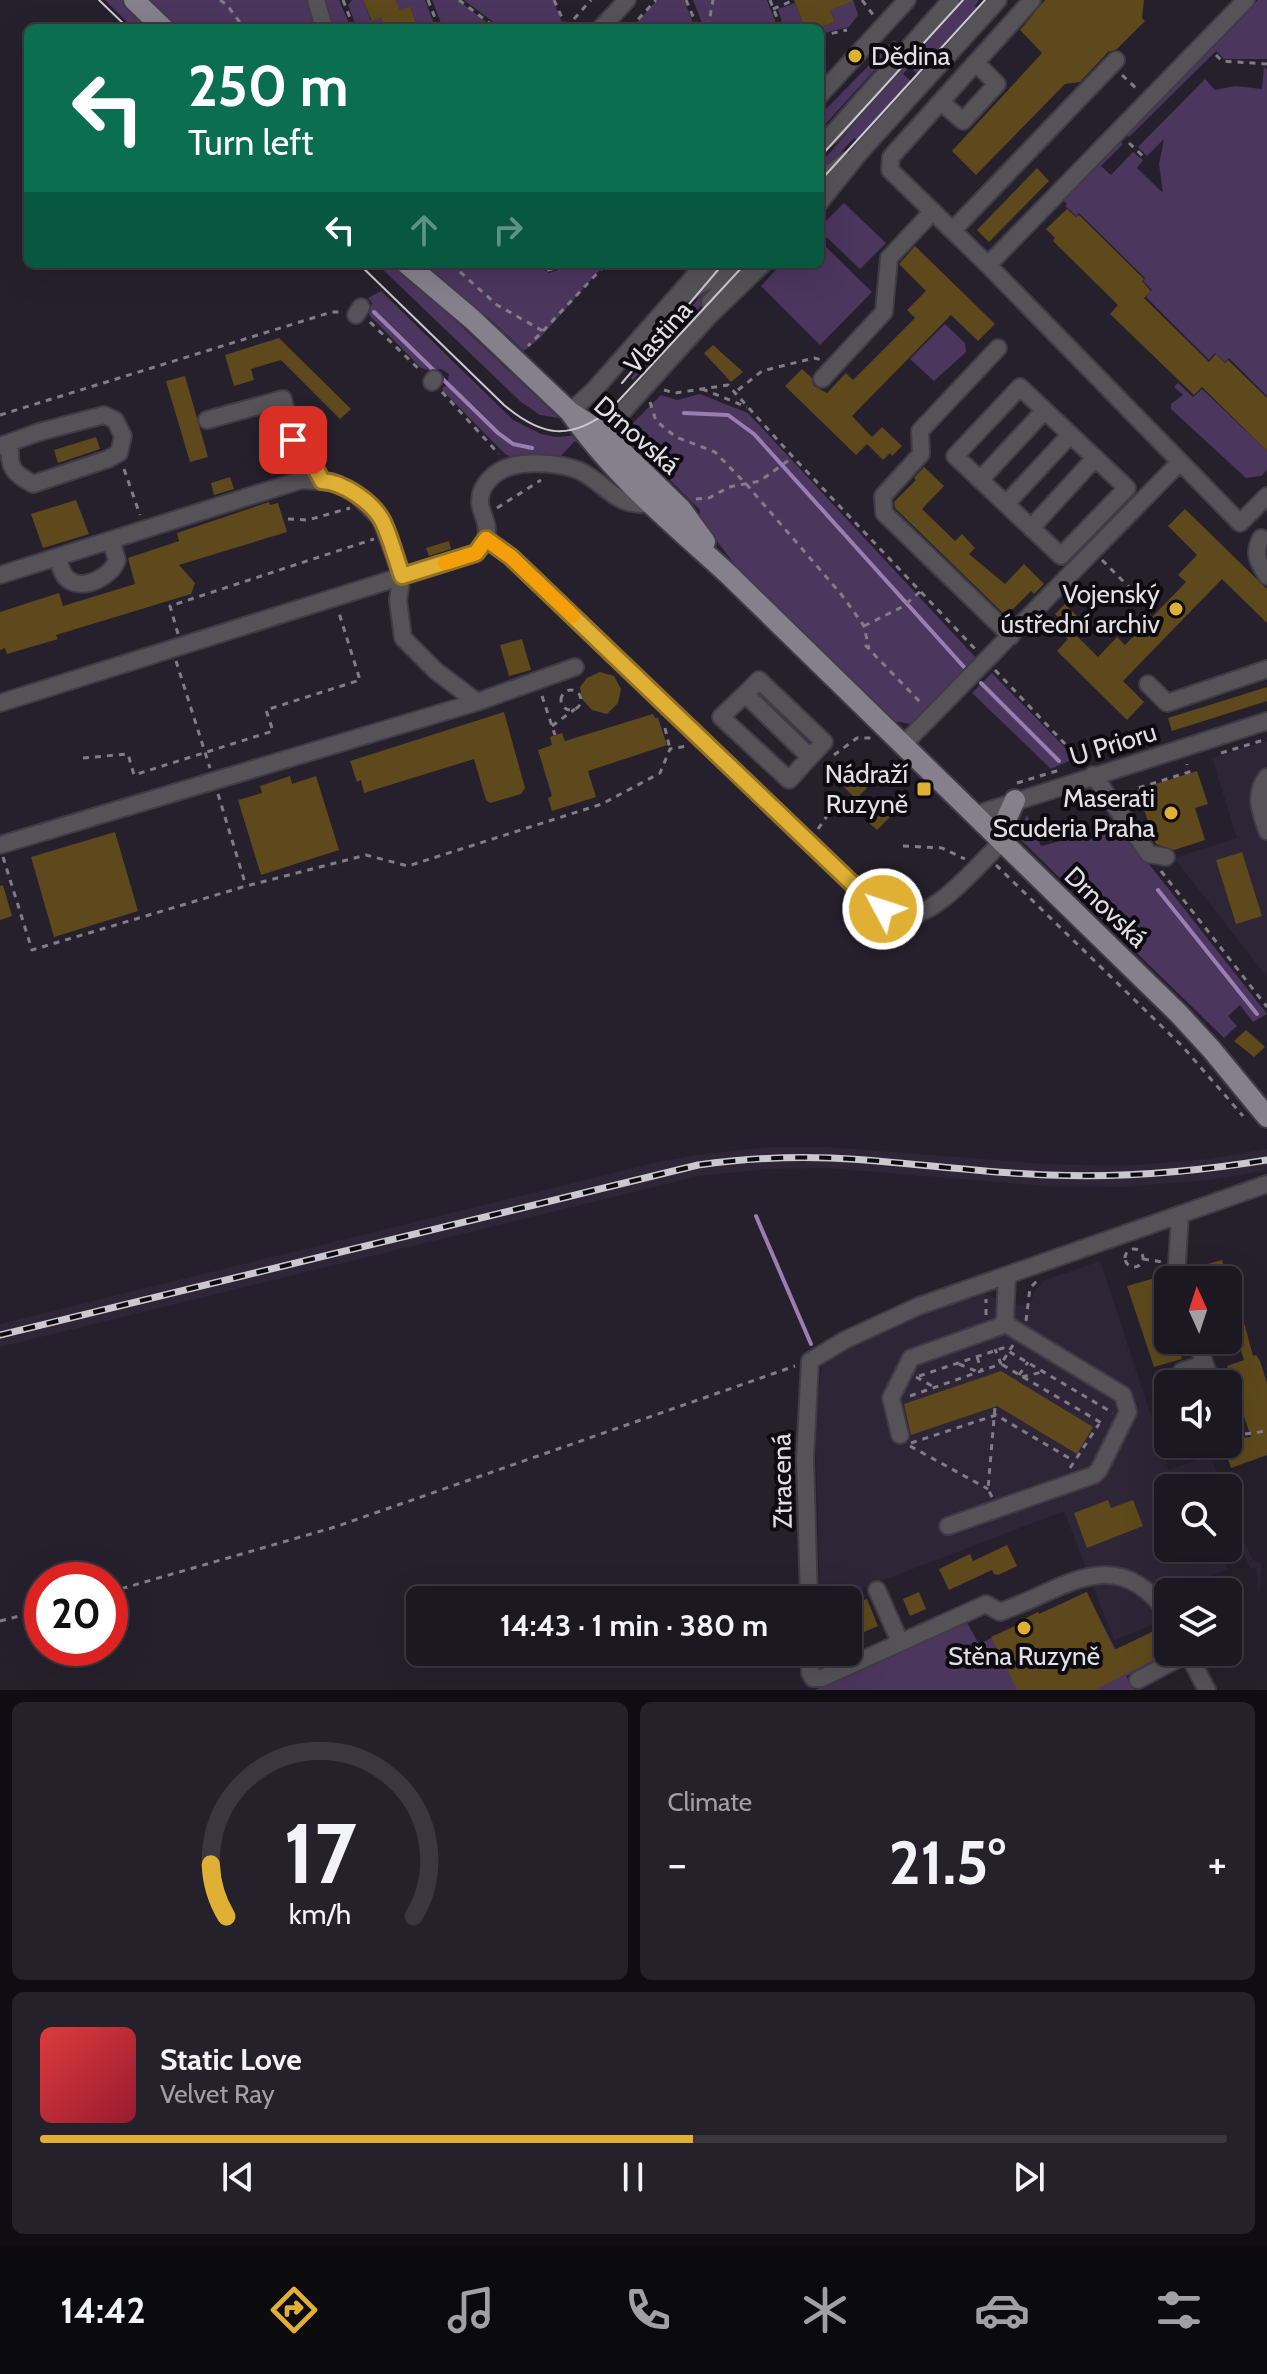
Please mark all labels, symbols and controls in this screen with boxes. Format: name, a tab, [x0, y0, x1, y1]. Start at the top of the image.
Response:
place label: Dědina	[871, 40, 951, 72]
marker: Dědina	[846, 47, 864, 65]
text: 250 m	[188, 52, 349, 120]
icon: left	[56, 56, 160, 160]
text: Turn left	[188, 120, 313, 164]
icon: left	[318, 208, 362, 252]
icon: ahead	[402, 208, 446, 252]
icon: right	[486, 208, 530, 252]
street label: Vlastina	[617, 294, 699, 380]
street label: Drnovská	[588, 389, 687, 481]
pin	[259, 406, 327, 474]
icon: arrive	[271, 418, 315, 462]
place label: Vojenský ústřední archiv	[1000, 578, 1160, 640]
marker: Vojenský ústřední archiv	[1167, 600, 1185, 618]
street label: U Prioru	[1066, 716, 1160, 772]
place label: Nádraží Ruzyně	[825, 758, 908, 820]
marker: Nádraží Ruzyně	[915, 780, 933, 798]
place label: Maserati Scuderia Praha	[993, 782, 1156, 844]
marker: Maserati Scuderia Praha	[1162, 804, 1180, 822]
street label: Drnovská	[1058, 860, 1155, 955]
position arrow	[841, 867, 925, 951]
north arrow	[1154, 1266, 1242, 1354]
map controls	[1154, 1266, 1242, 1666]
button: sound	[1154, 1370, 1242, 1458]
street label: Ztracená	[765, 1433, 799, 1529]
button: search	[1154, 1474, 1242, 1562]
speed limit sign: 20	[24, 1562, 128, 1666]
button: layers	[1154, 1578, 1242, 1666]
text: 14:43 · 1 min · 380 m	[500, 1607, 768, 1644]
marker: Stěna Ruzyně	[1015, 1619, 1033, 1637]
place label: Stěna Ruzyně	[948, 1640, 1100, 1672]
text: Climate	[668, 1786, 752, 1818]
text: 17	[283, 1803, 356, 1904]
text: 21.5°	[889, 1826, 1006, 1899]
text: −	[668, 1837, 687, 1890]
text: +	[1208, 1837, 1227, 1890]
text: km/h	[288, 1896, 351, 1931]
text: Static Love	[160, 2041, 302, 2078]
text: Velvet Ray	[160, 2078, 275, 2110]
icon: previous	[216, 2155, 260, 2199]
icon: pause	[611, 2155, 655, 2199]
icon: next	[1007, 2155, 1051, 2199]
icon: directions	[266, 2282, 322, 2338]
icon: music	[443, 2282, 499, 2338]
icon: phone	[620, 2282, 676, 2338]
icon: climate	[797, 2282, 853, 2338]
icon: car	[974, 2282, 1030, 2338]
icon: filters	[1151, 2282, 1207, 2338]
text: 14:42	[60, 2288, 145, 2332]

